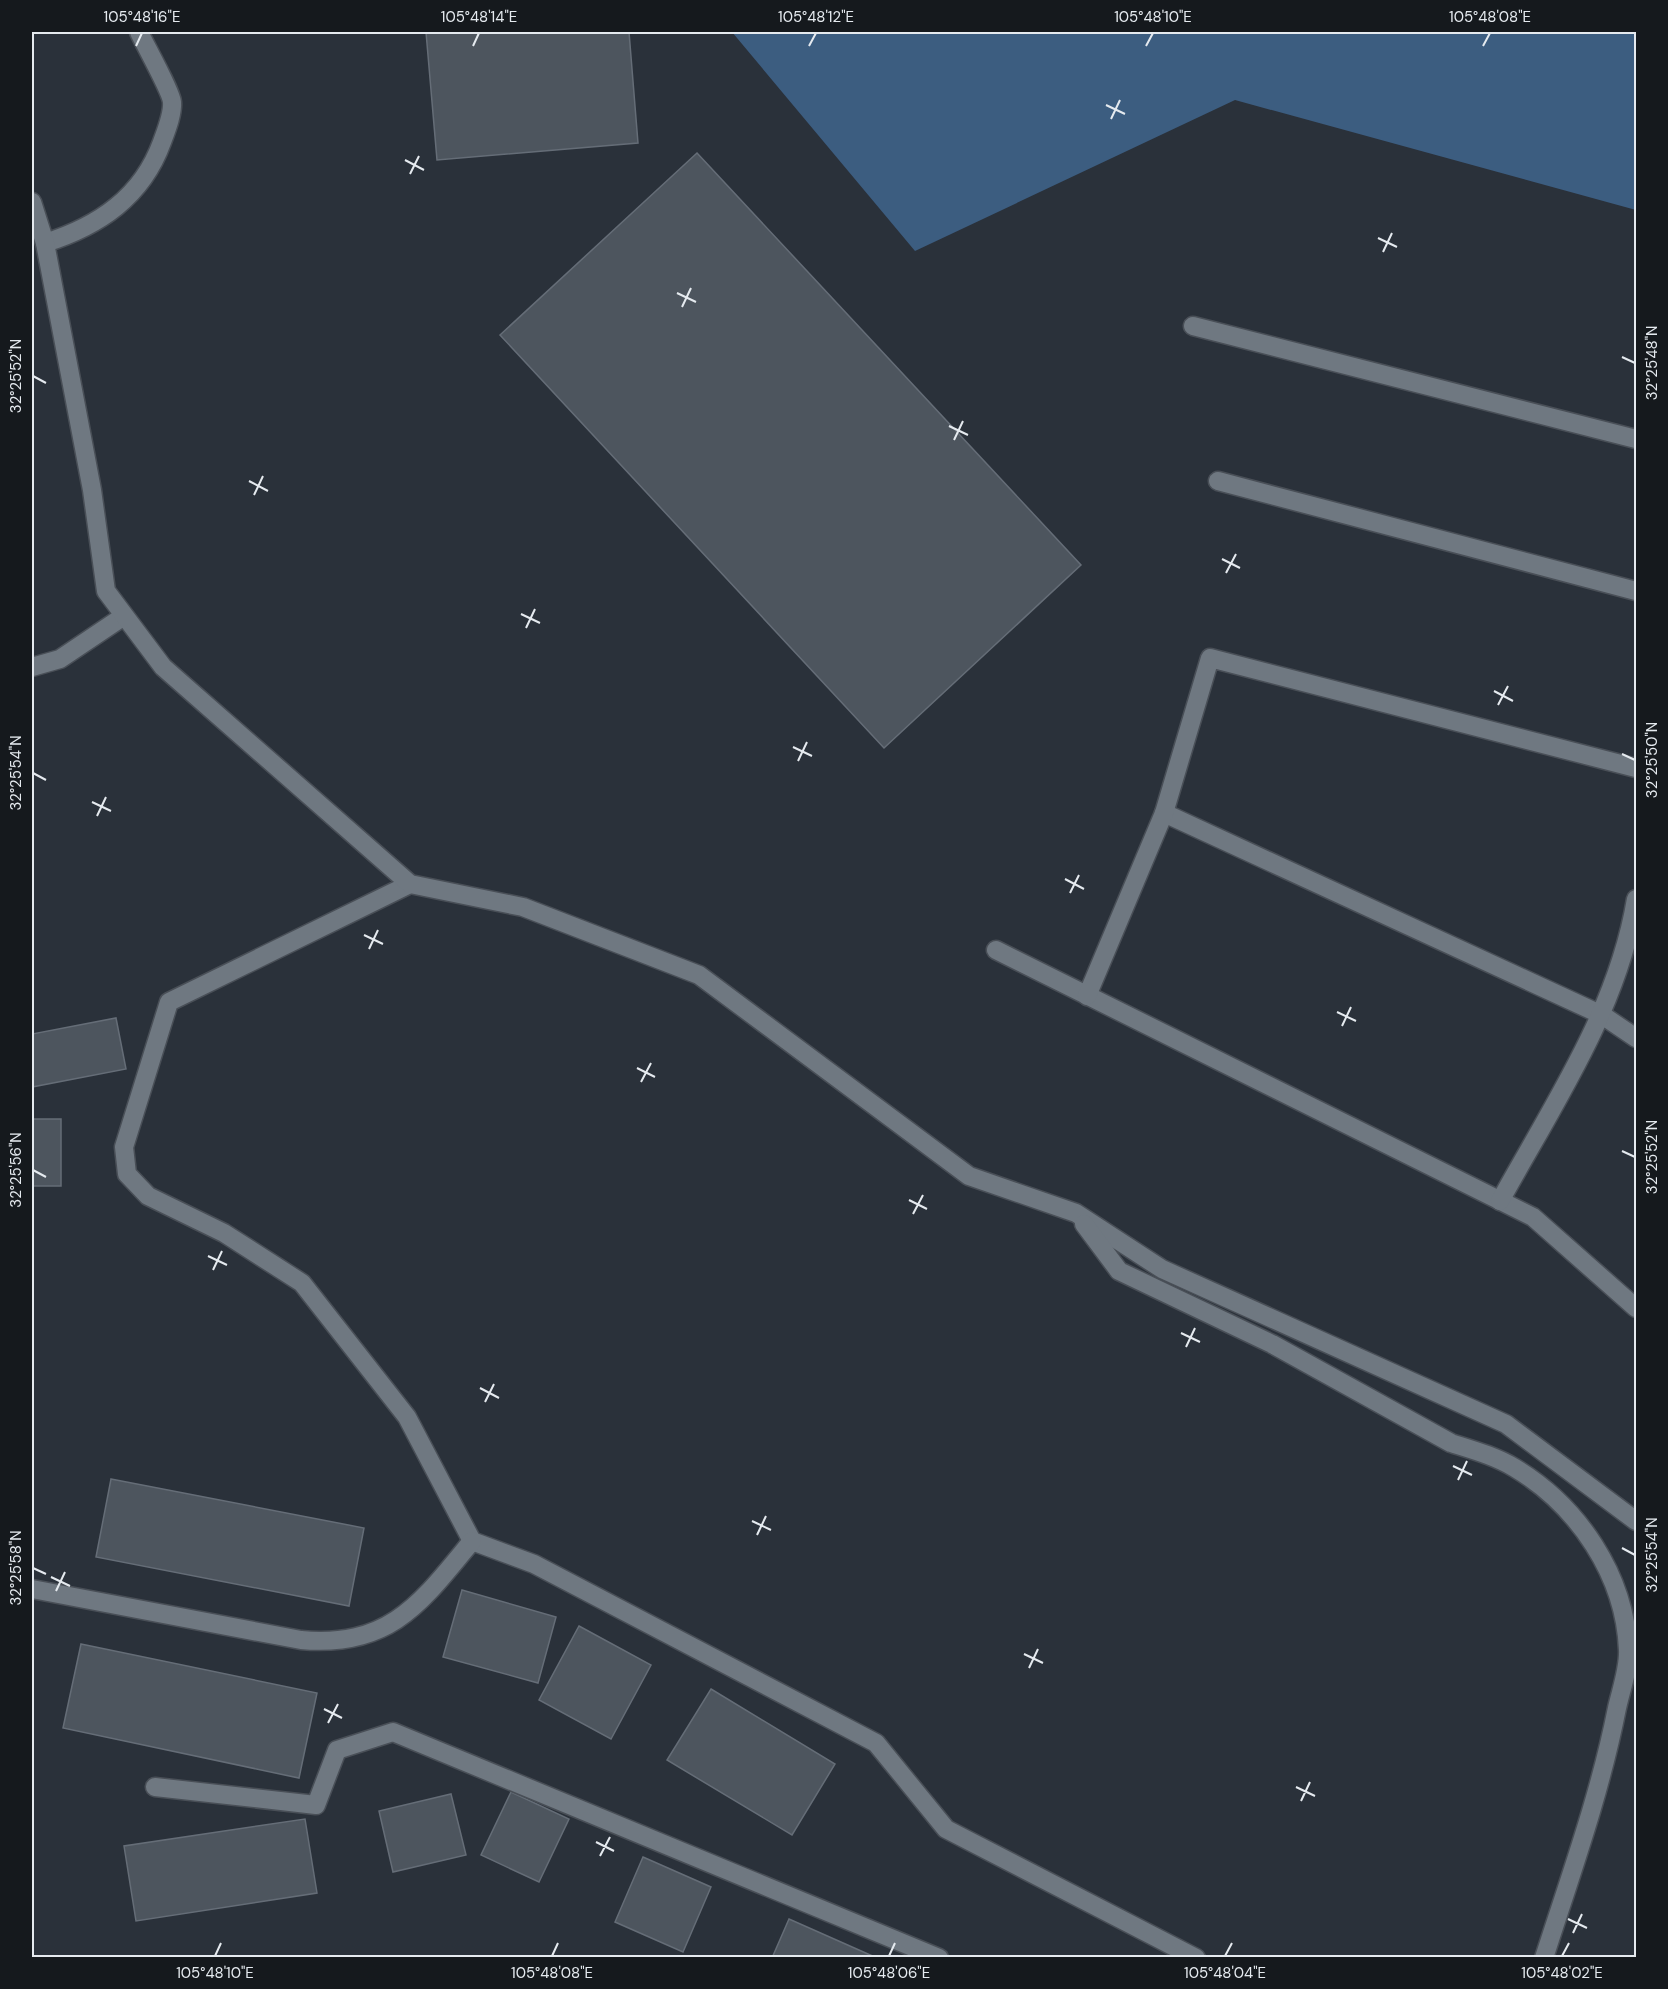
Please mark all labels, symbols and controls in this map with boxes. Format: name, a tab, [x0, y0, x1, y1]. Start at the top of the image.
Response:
text: 105°48'16"E	[104, 7, 180, 27]
text: 105°48'14"E	[441, 7, 517, 27]
text: 105°48'12"E	[778, 7, 854, 27]
text: 105°48'10"E	[1114, 7, 1192, 27]
text: 105°48'08"E	[1449, 7, 1531, 27]
text: 32°25'48"N	[1642, 326, 1662, 400]
text: 32°25'52"N	[6, 339, 26, 413]
text: 32°25'50"N	[1642, 722, 1662, 798]
text: 32°25'54"N	[6, 735, 26, 811]
text: 32°25'52"N	[1642, 1120, 1662, 1194]
text: 32°25'56"N	[6, 1132, 26, 1208]
text: 32°25'54"N	[1642, 1517, 1662, 1593]
text: 32°25'58"N	[6, 1530, 26, 1606]
text: 105°48'10"E	[176, 1963, 254, 1983]
text: 105°48'08"E	[511, 1963, 593, 1983]
text: 105°48'06"E	[848, 1963, 930, 1983]
text: 105°48'04"E	[1184, 1963, 1266, 1983]
text: 105°48'02"E	[1521, 1963, 1603, 1983]

